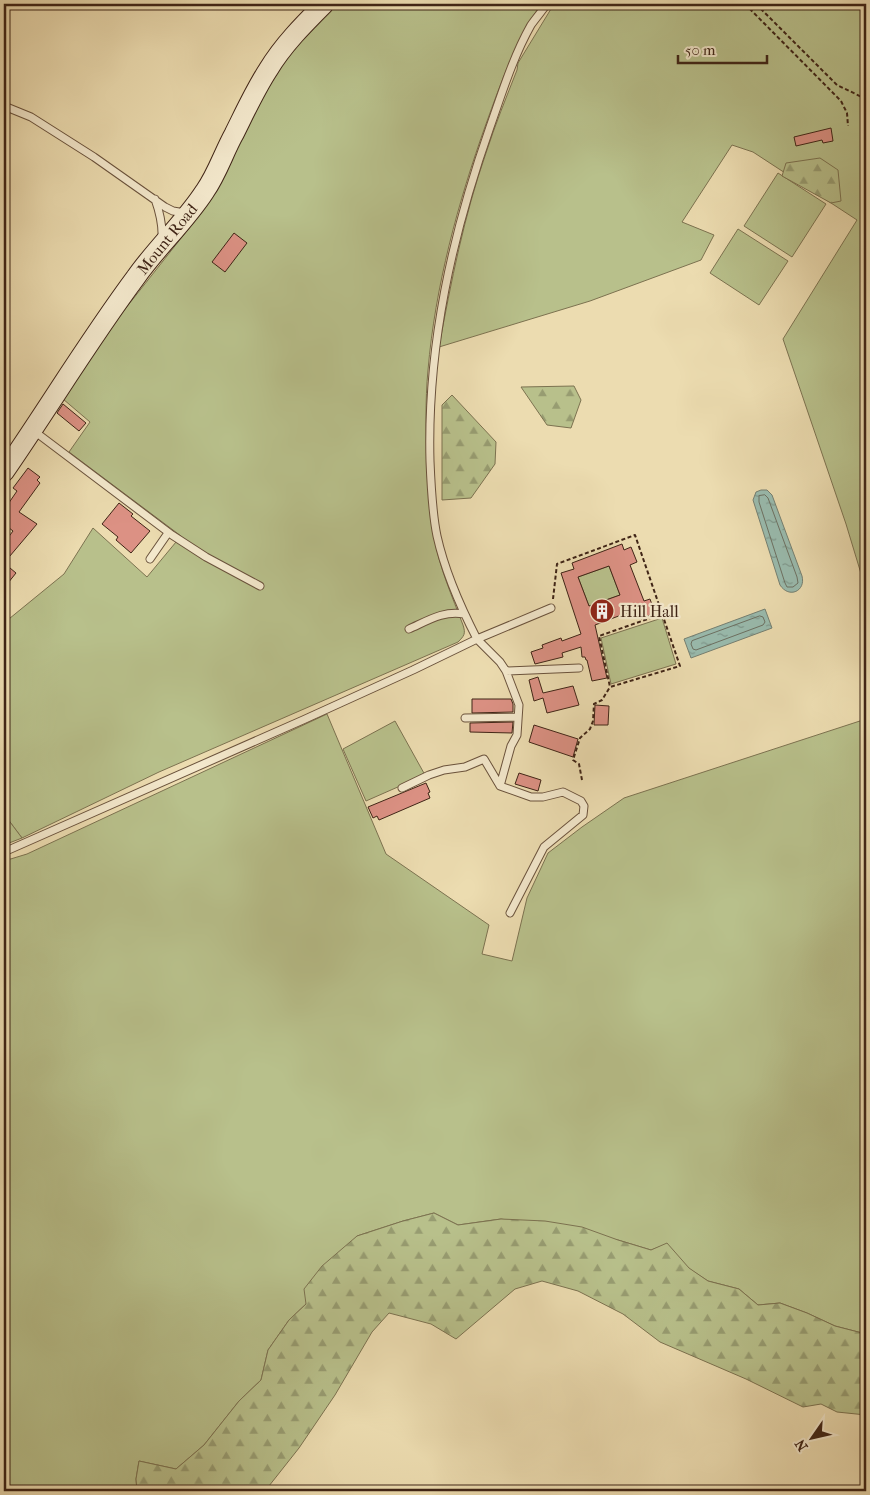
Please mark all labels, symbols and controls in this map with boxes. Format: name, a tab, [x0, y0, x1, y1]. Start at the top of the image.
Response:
scale bar	[678, 32, 766, 64]
text: 50 m	[685, 41, 716, 59]
street label: Mount Road	[133, 200, 201, 278]
building icon: Hill Hall	[589, 598, 615, 624]
place label: Hill Hall	[620, 602, 679, 621]
north arrow	[788, 1412, 838, 1462]
text: N	[791, 1436, 812, 1454]

